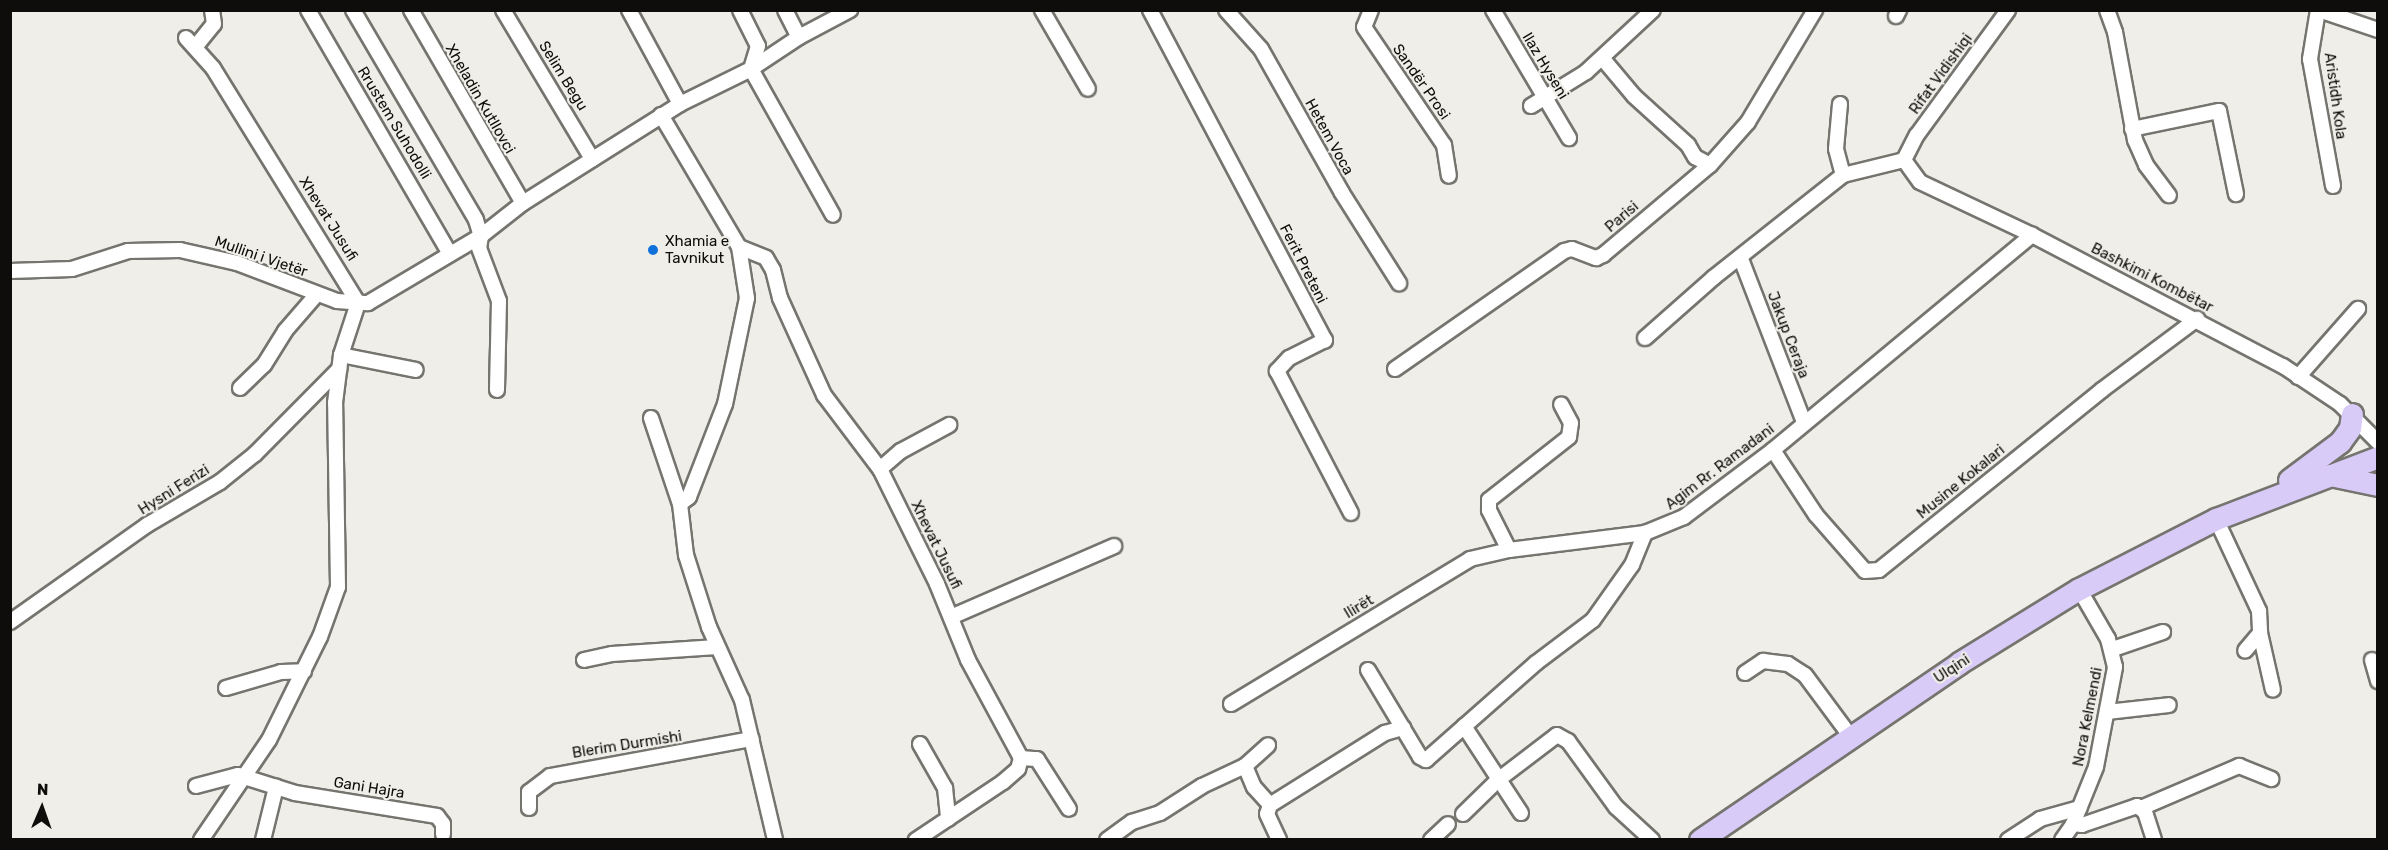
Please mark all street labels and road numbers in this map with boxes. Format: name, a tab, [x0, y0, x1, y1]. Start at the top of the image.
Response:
street label: Ilaz Hyseni	[1518, 29, 1572, 103]
street label: Rifat Vidishiqi	[1906, 30, 1976, 118]
street label: Selim Begu	[535, 38, 591, 114]
street label: Xheladin Kutllovci	[441, 41, 519, 157]
street label: Sandër Prosi	[1388, 41, 1454, 123]
street label: Aristidh Kola	[2320, 51, 2350, 141]
street label: Rrustem Suhodolli	[353, 63, 435, 183]
street label: Hetem Voca	[1301, 96, 1357, 178]
street label: Xhevat Jusufi	[295, 174, 361, 264]
street label: Parisi	[1602, 198, 1642, 236]
street label: Ferit Preteni	[1275, 221, 1331, 307]
street label: Mullini i Vjetër	[212, 233, 310, 281]
street label: Bashkimi Kombëtar	[2088, 239, 2216, 317]
street label: Jakup Ceraja	[1763, 289, 1813, 381]
street label: Agim Rr. Ramadani	[1662, 420, 1778, 514]
street label: Musine Kokalari	[1913, 441, 2009, 523]
street label: Hysni Ferizi	[135, 461, 213, 519]
street label: Xhevat Jusufi	[907, 498, 965, 592]
street label: Ilirët	[1341, 591, 1377, 623]
street label: Ulqini	[1931, 651, 1973, 687]
street label: Nora Kelmendi	[2070, 666, 2106, 768]
street label: Blerim Durmishi	[571, 727, 683, 763]
street label: Gani Hajra	[332, 774, 406, 802]

